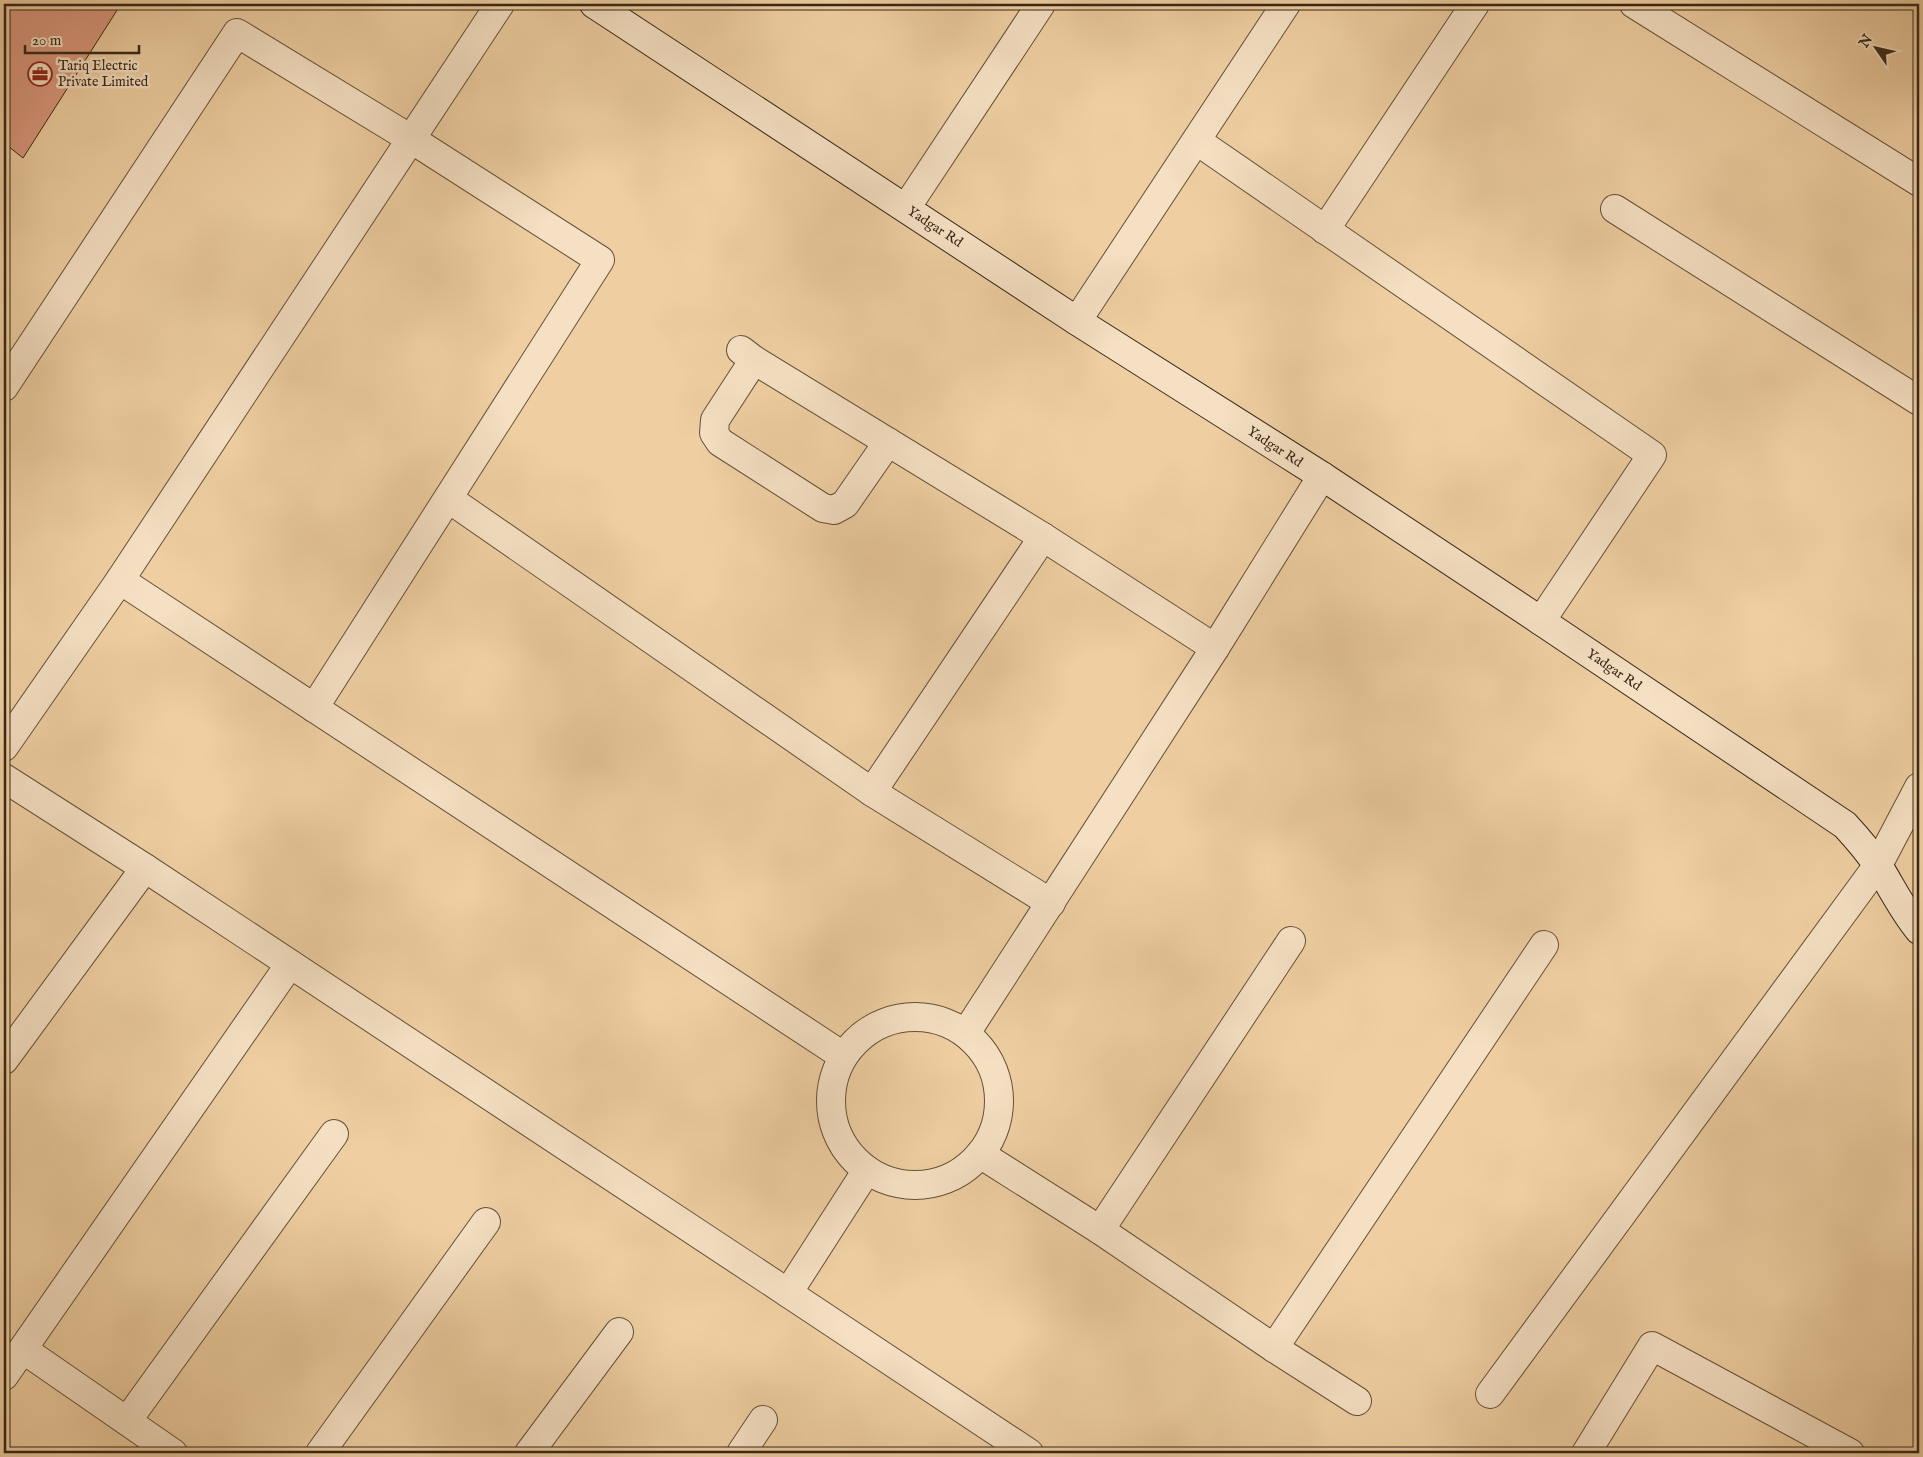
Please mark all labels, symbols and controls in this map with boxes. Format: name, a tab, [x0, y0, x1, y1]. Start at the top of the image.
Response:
scale bar	[25, 22, 139, 54]
north arrow	[1850, 22, 1900, 72]
text: 20 m	[32, 31, 62, 50]
text: N	[1855, 31, 1877, 52]
place label: Tariq Electric Private Limited	[58, 57, 149, 91]
office icon: Tariq Electric Private Limited	[27, 61, 53, 87]
street label: Yadgar Rd	[904, 202, 967, 252]
street label: Yadgar Rd	[1244, 422, 1307, 472]
street label: Yadgar Rd	[1583, 645, 1645, 695]

